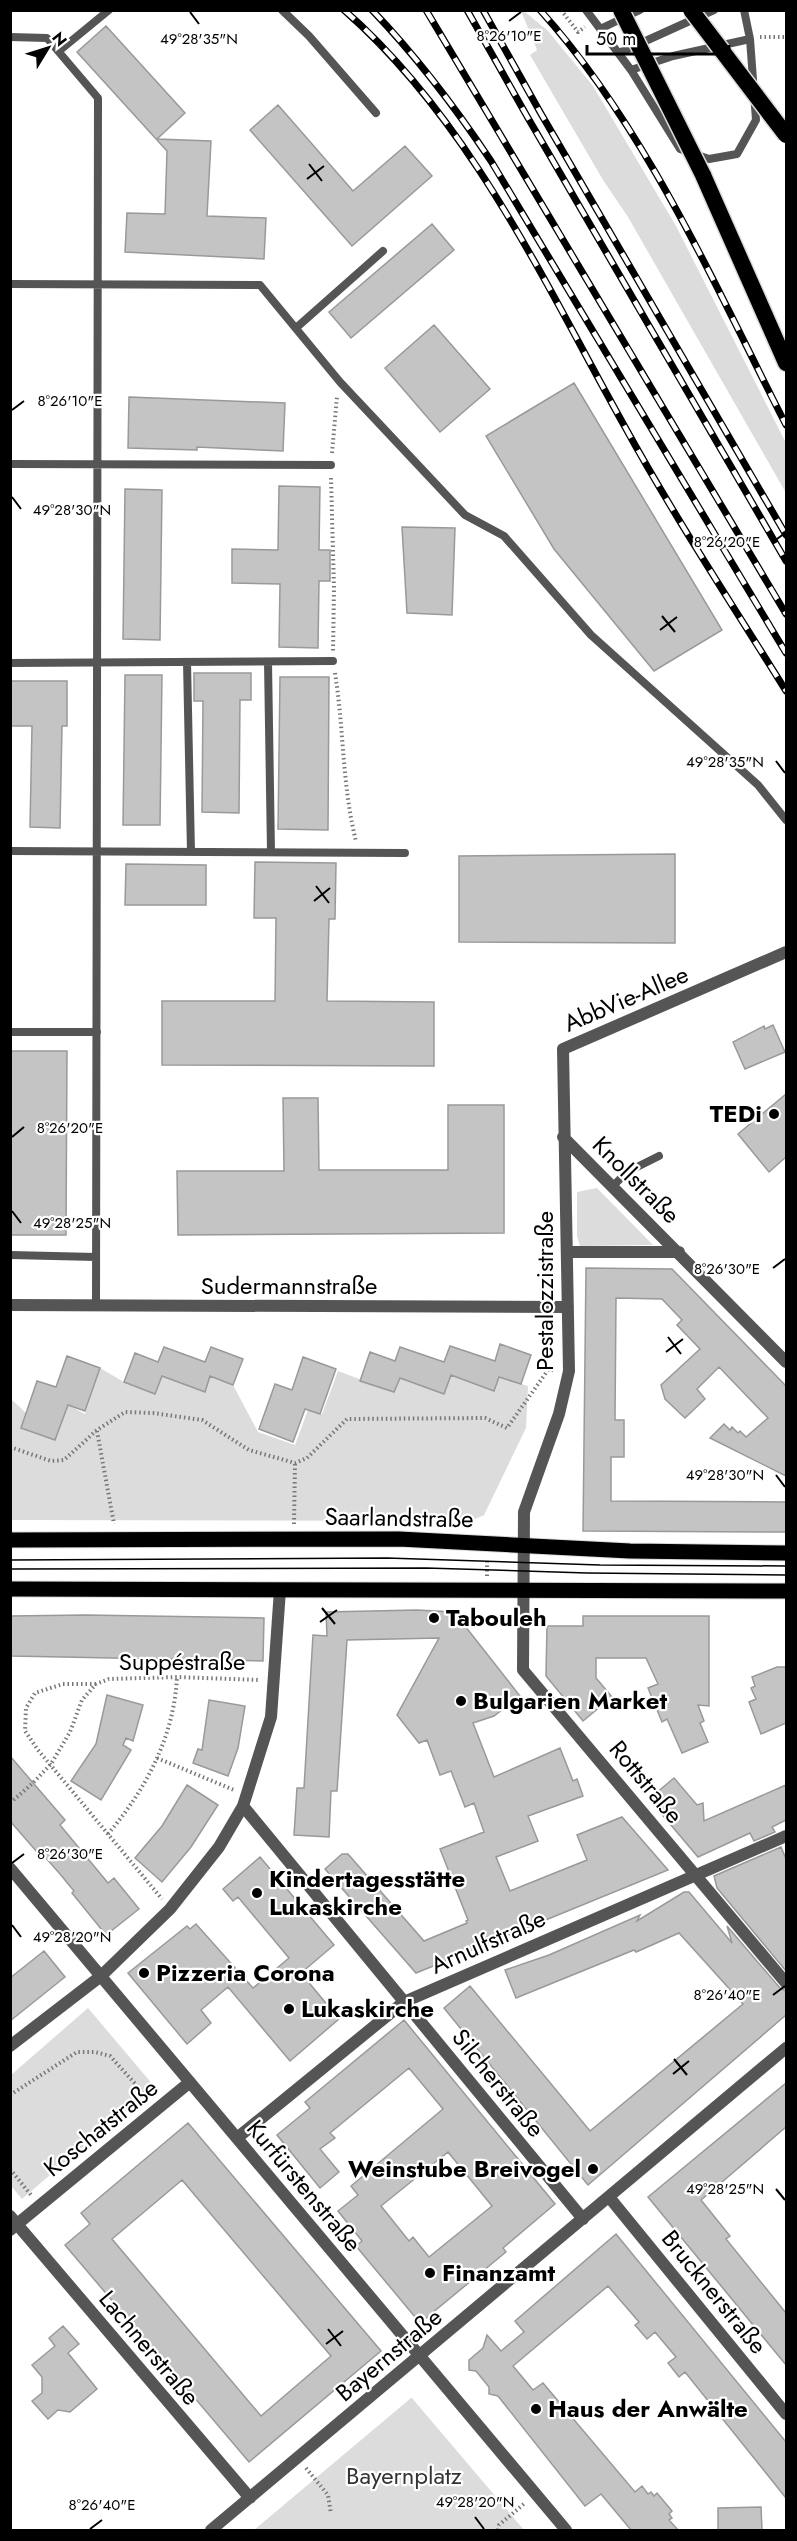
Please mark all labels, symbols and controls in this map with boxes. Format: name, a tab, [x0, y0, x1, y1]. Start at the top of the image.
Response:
north arrow	[18, 18, 78, 78]
scale bar	[587, 18, 730, 56]
text: 8°26'10"E	[477, 25, 541, 47]
text: 50 m	[596, 26, 636, 52]
text: N	[46, 27, 72, 51]
text: 49°28'35"N	[160, 28, 238, 50]
text: 8°26'10"E	[38, 390, 102, 412]
text: 49°28'30"N	[33, 499, 111, 521]
text: 8°26'20"E	[694, 531, 760, 553]
text: 49°28'35"N	[686, 751, 764, 773]
street label: AbbVie-Allee	[558, 957, 694, 1041]
place label: TEDi	[710, 1096, 762, 1131]
marker: TEDi	[767, 1107, 781, 1121]
text: 8°26'20"E	[37, 1117, 103, 1139]
street label: Knollstraße	[585, 1128, 688, 1231]
street label: Pestalozzistraße	[527, 1211, 562, 1371]
text: 49°28'25"N	[33, 1212, 111, 1234]
text: 8°26'30"E	[694, 1258, 760, 1280]
street label: Sudermannstraße	[201, 1268, 377, 1303]
text: 49°28'30"N	[686, 1464, 764, 1486]
street label: Saarlandstraße	[324, 1499, 474, 1536]
place label: Tabouleh	[446, 1600, 547, 1635]
marker: Tabouleh	[427, 1611, 441, 1625]
street label: Suppéstraße	[119, 1644, 245, 1679]
place label: Bulgarien Market	[473, 1683, 667, 1718]
marker: Bulgarien Market	[454, 1694, 468, 1708]
street label: Rottstraße	[601, 1732, 692, 1831]
text: 8°26'30"E	[37, 1843, 103, 1865]
place label: Kindertagesstätte Lukaskirche	[269, 1861, 465, 1924]
marker: Kindertagesstätte Lukaskirche	[250, 1886, 264, 1900]
street label: Arnulfstraße	[425, 1901, 551, 1983]
text: 49°28'20"N	[33, 1926, 111, 1948]
place label: Pizzeria Corona	[156, 1955, 335, 1990]
marker: Pizzeria Corona	[137, 1966, 151, 1980]
text: 8°26'40"E	[694, 1984, 760, 2006]
place label: Lukaskirche	[301, 1991, 434, 2026]
marker: Lukaskirche	[282, 2002, 296, 2016]
street label: Silcherstraße	[444, 2021, 553, 2144]
street label: Koschatstraße	[36, 2071, 165, 2185]
street label: Kurfürstenstraße	[239, 2112, 370, 2259]
place label: Weinstube Breivogel	[348, 2151, 581, 2186]
marker: Weinstube Breivogel	[586, 2162, 600, 2176]
text: 49°28'25"N	[686, 2178, 764, 2200]
street label: Brucknerstraße	[653, 2222, 775, 2361]
place label: Finanzamt	[442, 2255, 556, 2290]
marker: Finanzamt	[423, 2266, 437, 2280]
street label: Lachnerstraße	[91, 2283, 208, 2413]
street label: Bayernstraße	[328, 2300, 449, 2410]
place label: Haus der Anwälte	[548, 2391, 748, 2426]
marker: Haus der Anwälte	[529, 2402, 543, 2416]
park label: Bayernplatz	[346, 2458, 462, 2493]
text: 49°28'20"N	[436, 2491, 514, 2513]
text: 8°26'40"E	[69, 2494, 135, 2516]

